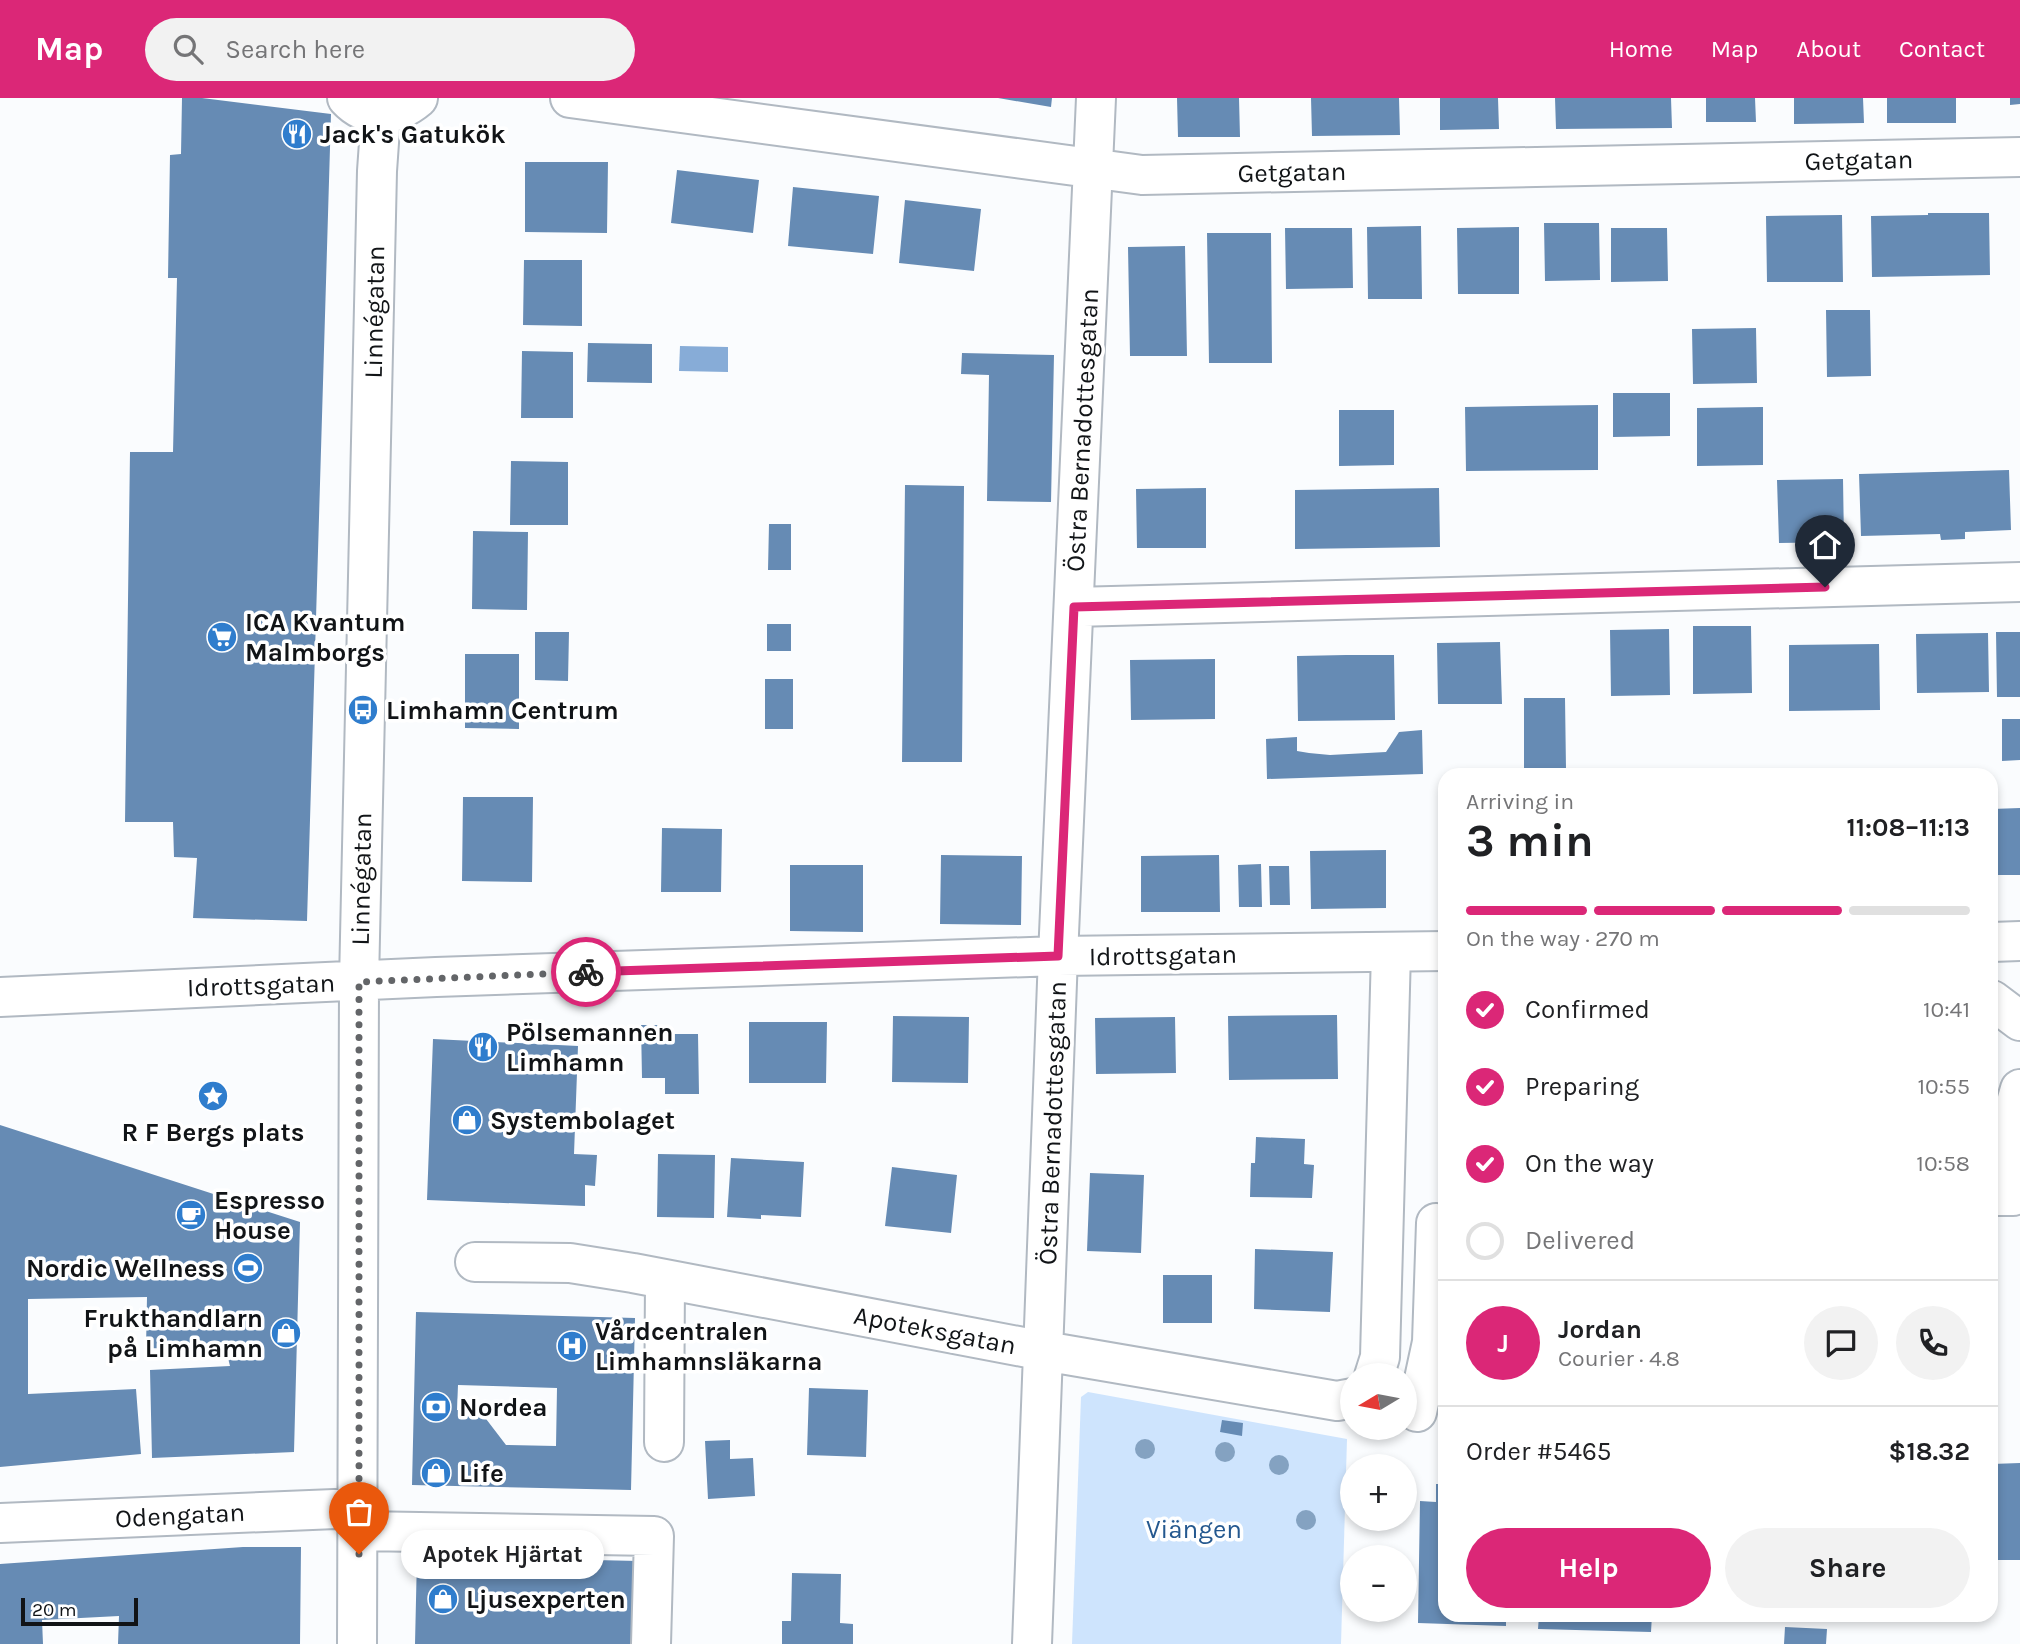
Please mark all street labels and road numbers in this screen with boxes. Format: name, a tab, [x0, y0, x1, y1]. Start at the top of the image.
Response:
street label: Getgatan	[1804, 144, 1914, 177]
street label: Getgatan	[1237, 156, 1347, 189]
street label: Linnégatan	[358, 245, 391, 379]
street label: Östra Bernadottesgatan	[1060, 287, 1105, 573]
street label: Linnégatan	[345, 812, 378, 946]
street label: Idrottsgatan	[1089, 939, 1237, 972]
street label: Idrottsgatan	[186, 967, 336, 1004]
street label: Östra Bernadottesgatan	[1032, 981, 1073, 1265]
street label: Apoteksgatan	[851, 1300, 1019, 1361]
street label: Odengatan	[114, 1497, 246, 1534]

